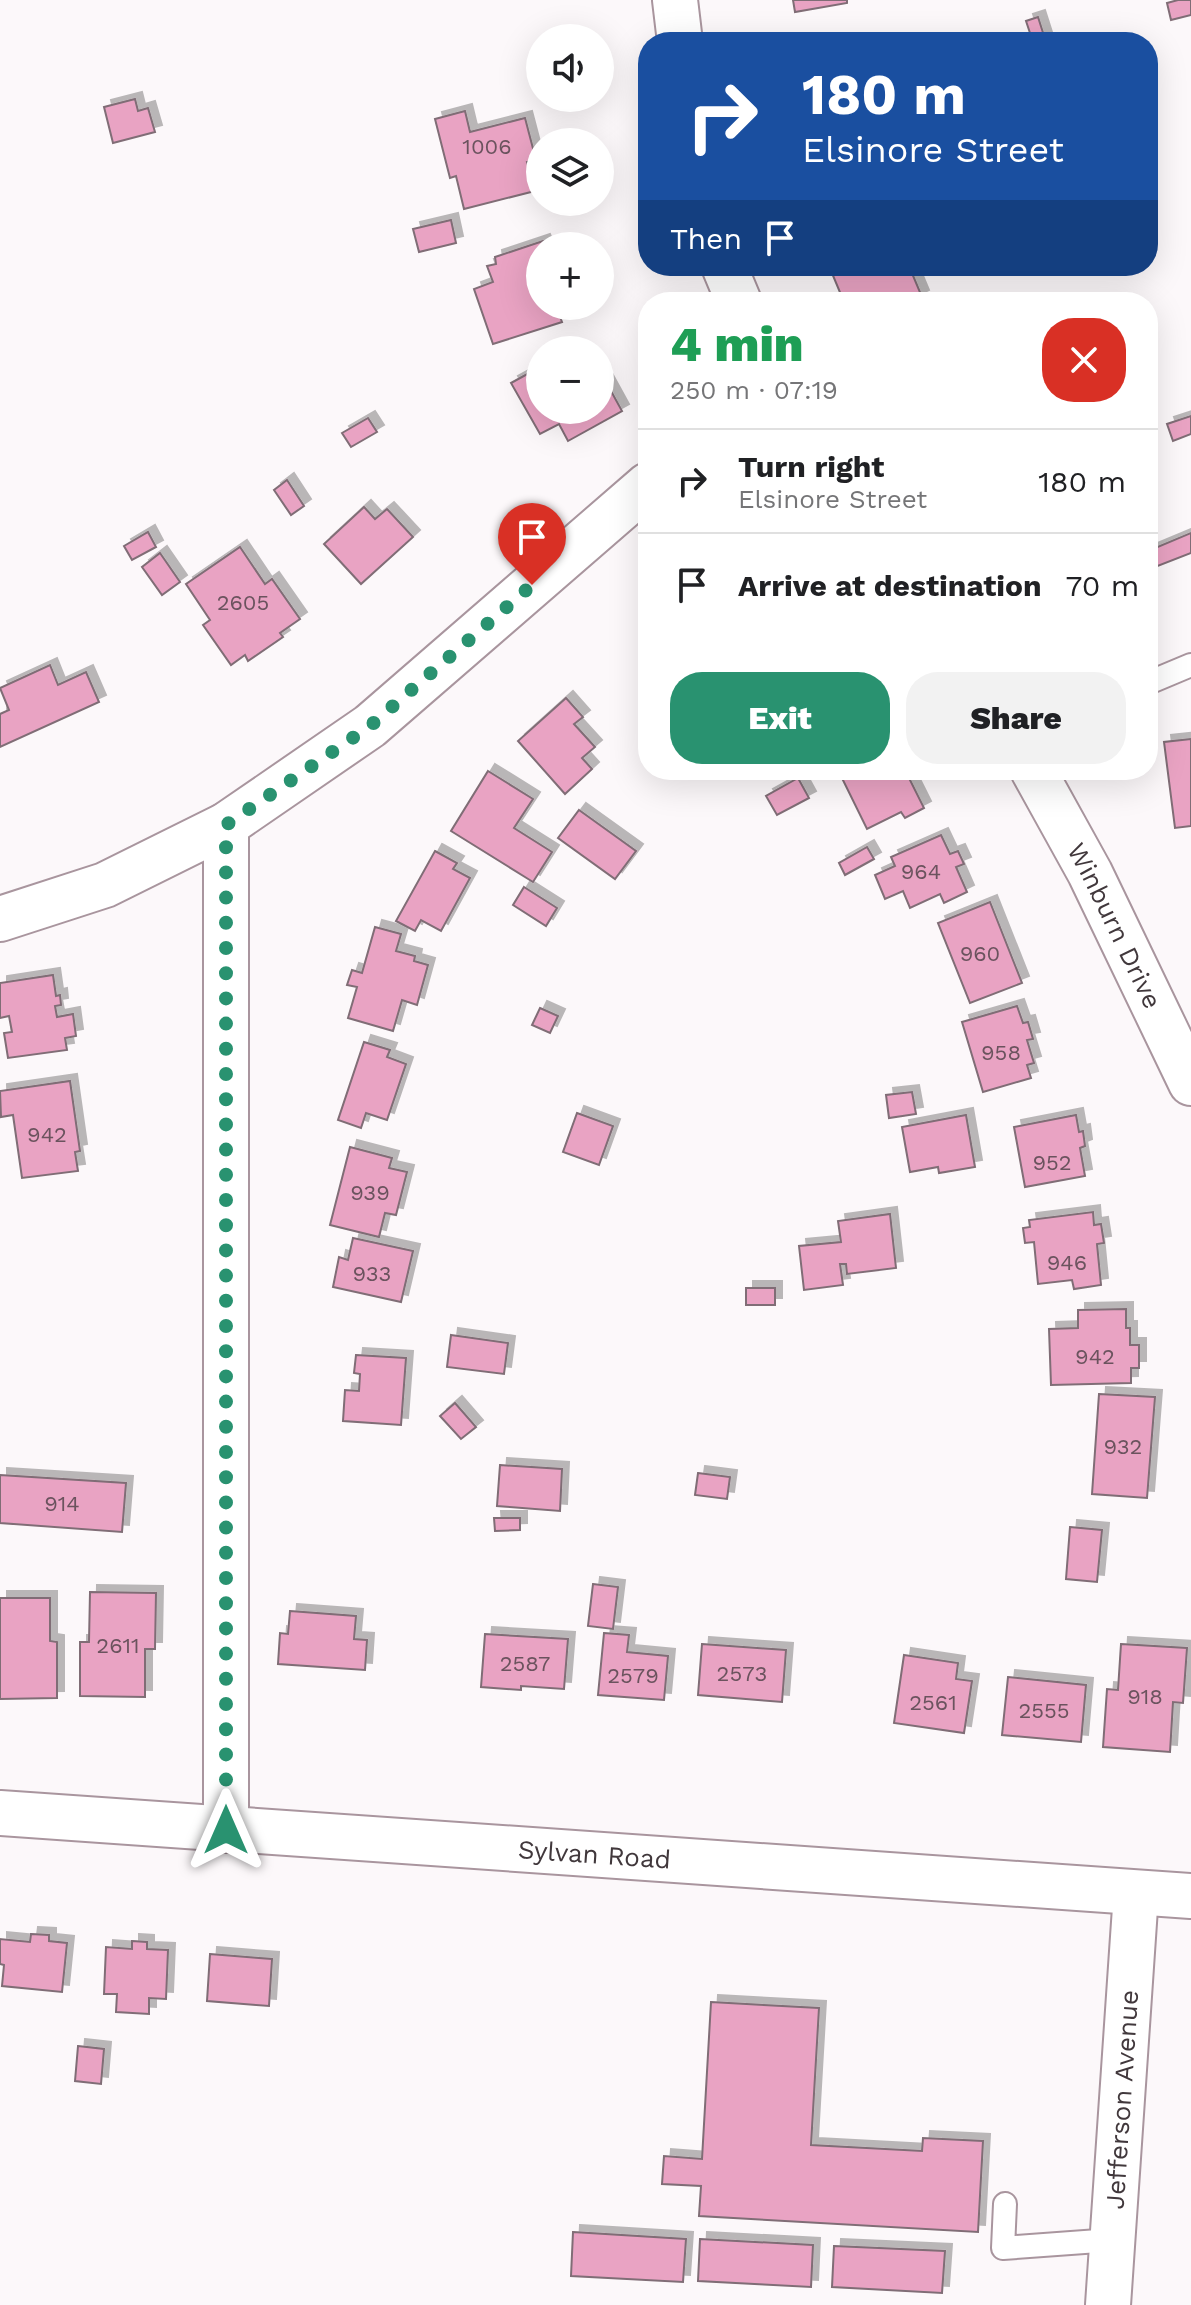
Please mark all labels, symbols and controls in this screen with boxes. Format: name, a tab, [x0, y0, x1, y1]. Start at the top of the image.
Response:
map controls	[526, 24, 614, 424]
button: sound	[526, 24, 614, 112]
text: 180 m	[802, 62, 966, 128]
icon: right	[670, 64, 774, 168]
button: layers	[526, 128, 614, 216]
text: Elsinore Street	[802, 129, 1064, 171]
house number: 1006	[462, 134, 512, 159]
icon: arrive	[758, 216, 802, 260]
text: Then	[670, 221, 742, 256]
button: +	[526, 232, 614, 320]
text: 4 min	[670, 316, 804, 373]
button: close	[1042, 318, 1126, 402]
button: −	[526, 336, 614, 424]
text: 250 m · 07:19	[670, 375, 838, 405]
text: Turn right	[738, 449, 884, 484]
icon: right	[670, 459, 714, 503]
text: 180 m	[1038, 464, 1126, 499]
text: Elsinore Street	[738, 484, 927, 514]
pin	[498, 503, 566, 585]
icon: arrive	[510, 515, 554, 559]
icon: arrive	[670, 563, 714, 607]
text: Arrive at destination	[738, 568, 1042, 603]
text: 70 m	[1066, 568, 1139, 603]
house number: 2605	[217, 590, 269, 615]
button: Exit	[670, 672, 890, 764]
button: Share	[906, 672, 1126, 764]
street label: Winburn Drive	[1061, 838, 1168, 1013]
house number: 964	[901, 859, 941, 884]
house number: 960	[960, 941, 1000, 966]
house number: 958	[981, 1040, 1021, 1065]
house number: 942	[27, 1122, 67, 1147]
house number: 952	[1032, 1150, 1072, 1175]
house number: 939	[350, 1180, 390, 1205]
house number: 946	[1047, 1250, 1087, 1275]
house number: 933	[353, 1261, 391, 1286]
house number: 942	[1075, 1344, 1115, 1369]
house number: 932	[1104, 1434, 1142, 1459]
house number: 914	[44, 1491, 80, 1516]
house number: 2611	[96, 1633, 140, 1658]
house number: 2587	[500, 1651, 550, 1676]
house number: 2573	[717, 1661, 767, 1686]
house number: 2579	[607, 1663, 659, 1688]
house number: 918	[1127, 1684, 1163, 1709]
house number: 2561	[909, 1690, 957, 1715]
house number: 2555	[1018, 1698, 1070, 1723]
position arrow	[184, 1788, 268, 1872]
street label: Sylvan Road	[517, 1834, 672, 1875]
street label: Jefferson Avenue	[1100, 1989, 1144, 2210]

